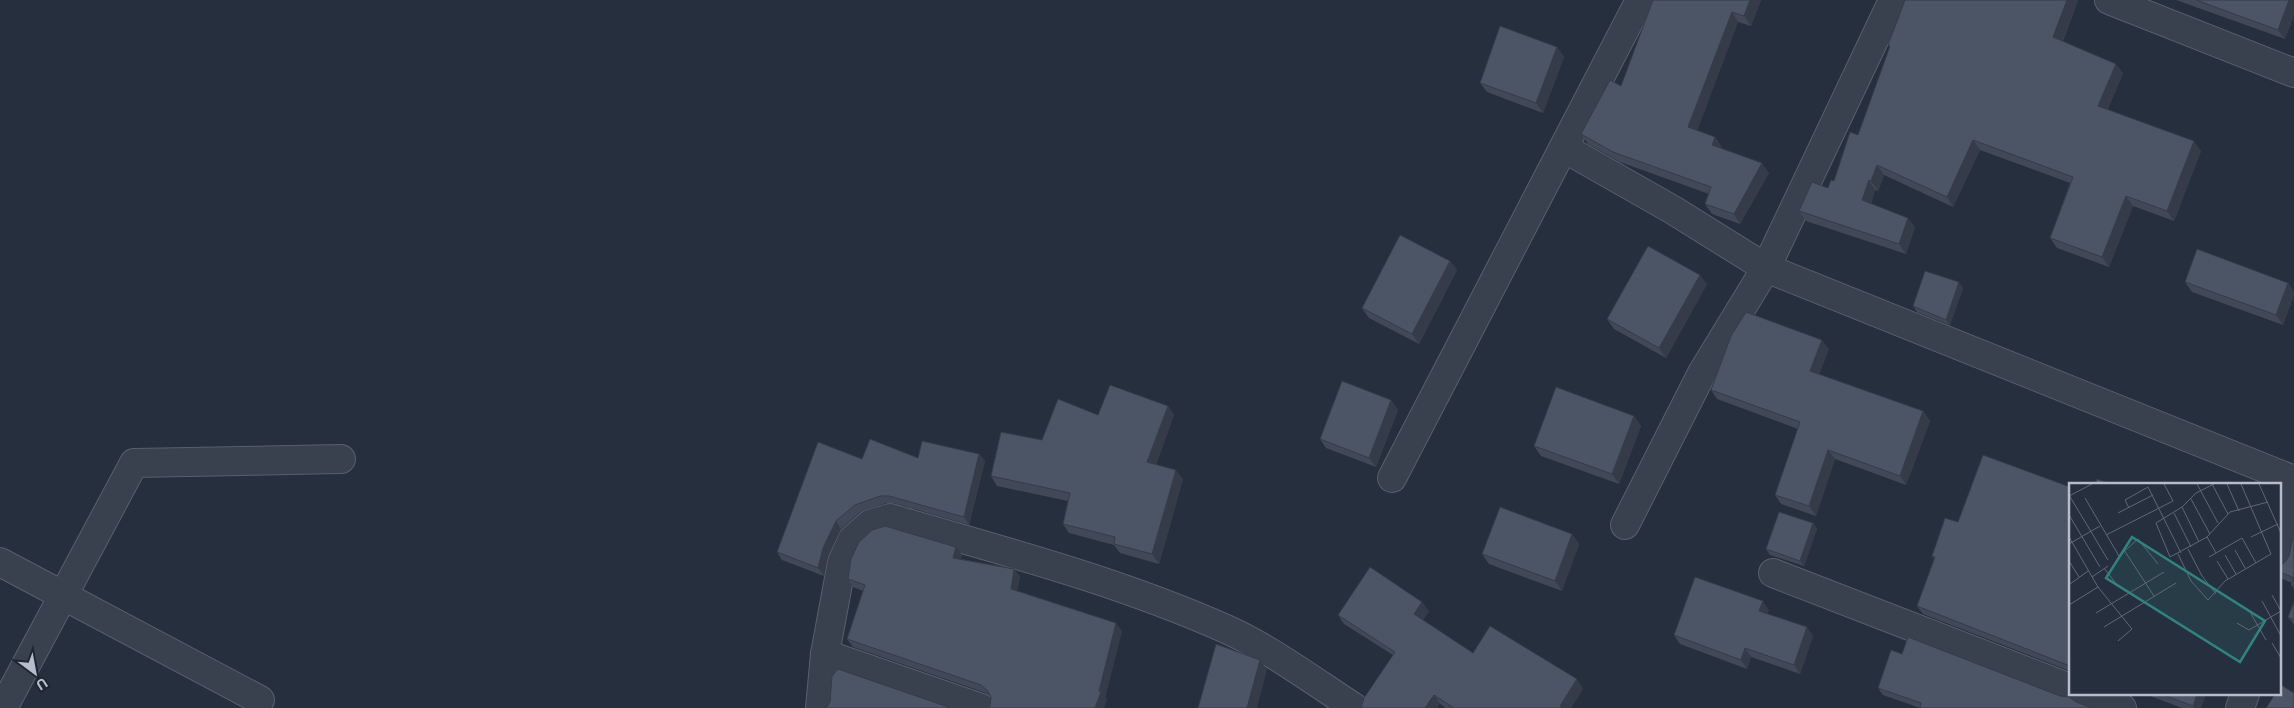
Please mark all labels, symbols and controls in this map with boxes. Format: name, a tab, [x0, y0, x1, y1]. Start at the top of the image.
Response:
inset map	[2069, 483, 2282, 696]
north arrow	[10, 648, 60, 698]
text: U	[33, 674, 52, 695]

